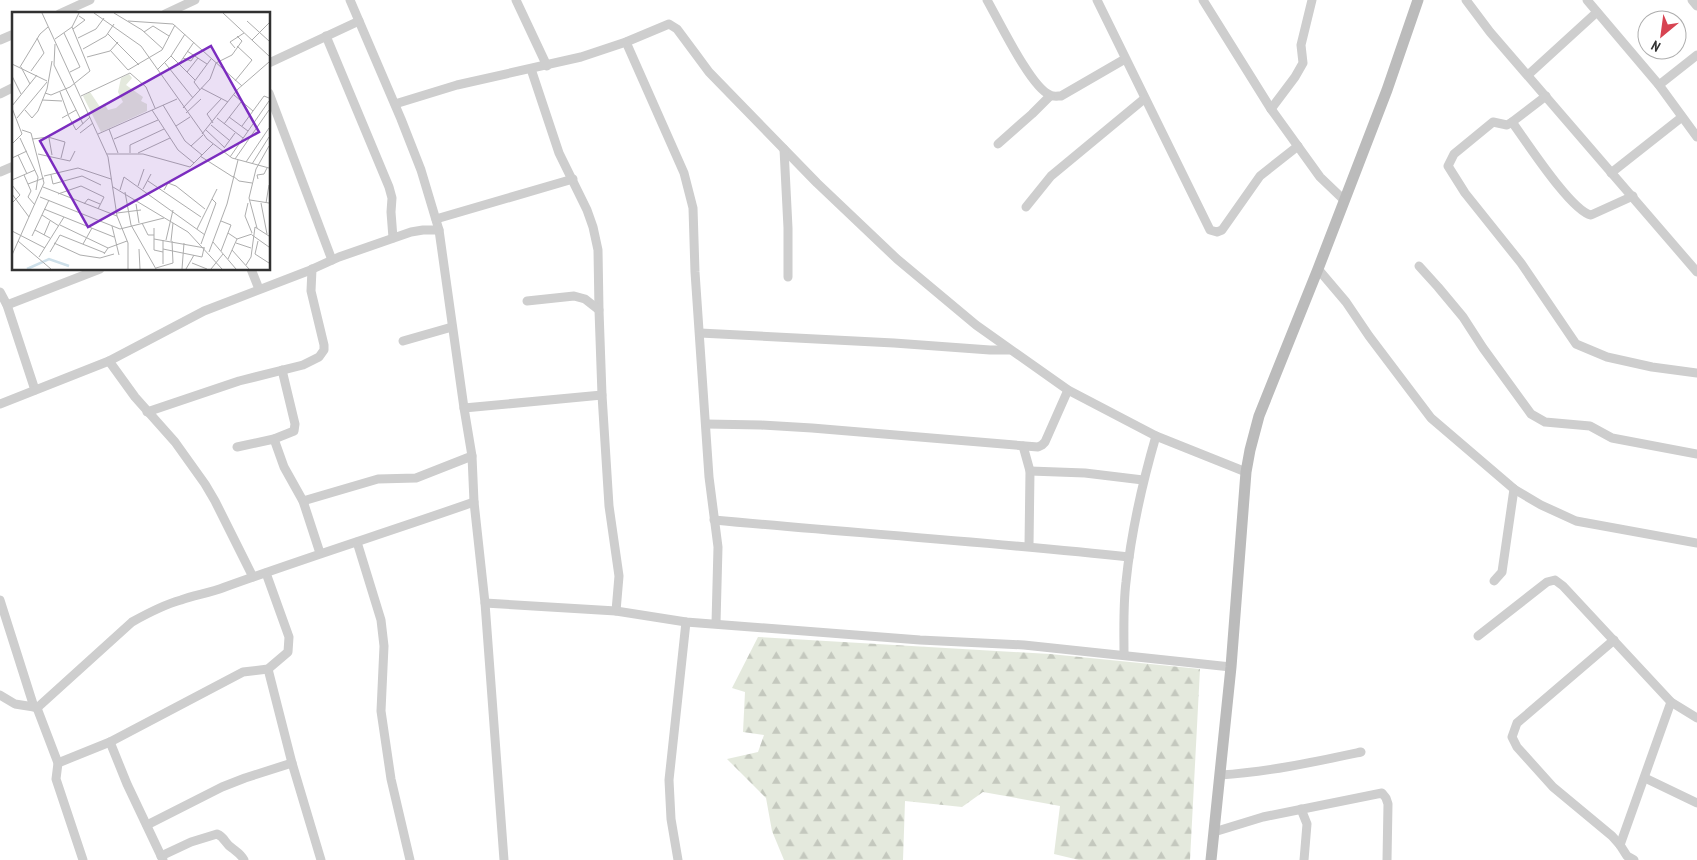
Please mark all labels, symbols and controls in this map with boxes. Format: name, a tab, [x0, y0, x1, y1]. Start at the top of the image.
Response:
north arrow	[1637, 10, 1687, 60]
inset map	[12, 12, 270, 270]
text: N	[1648, 37, 1663, 56]

